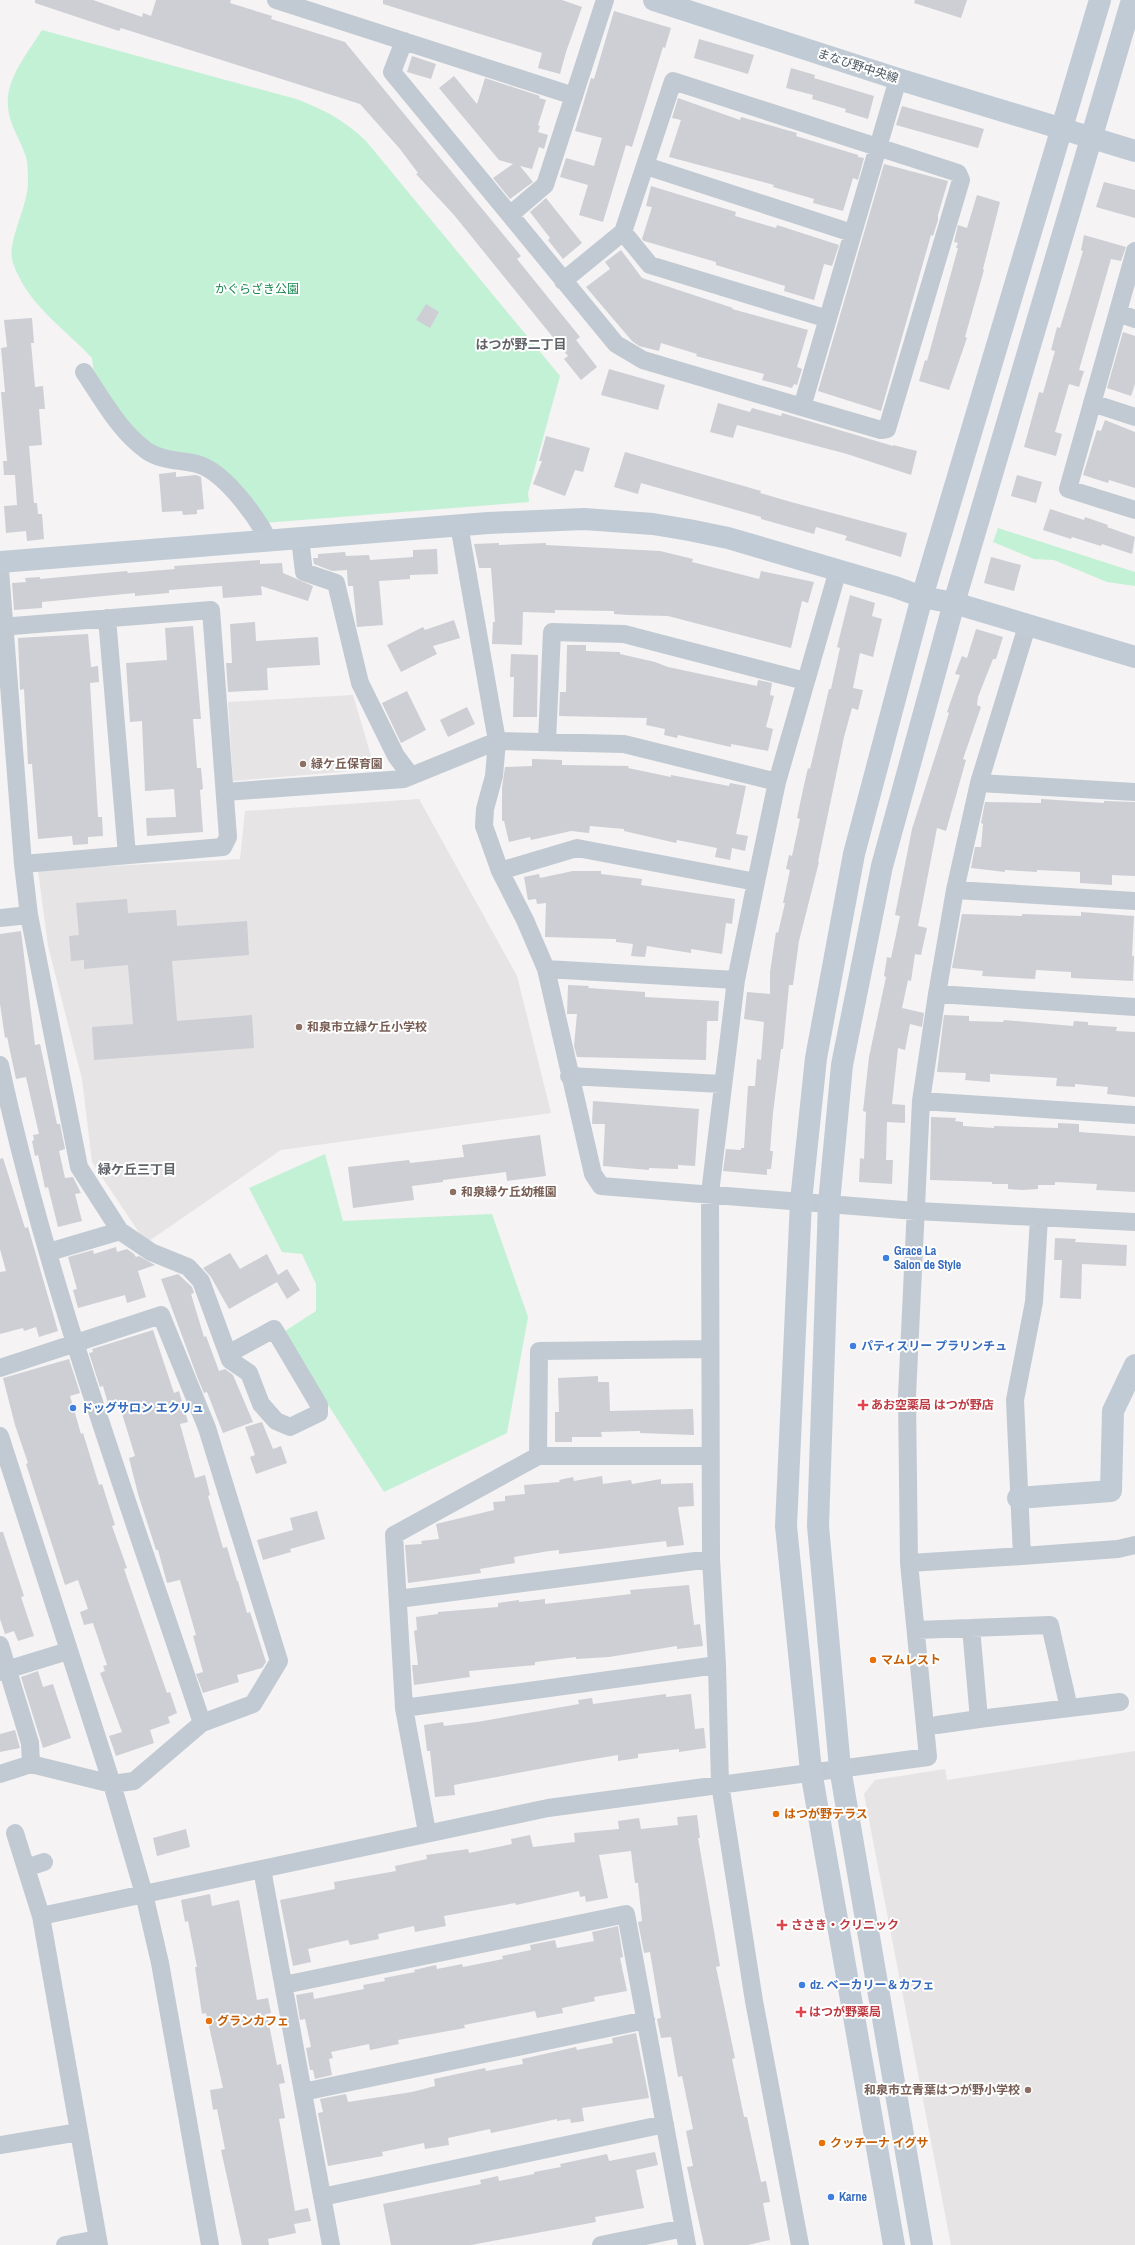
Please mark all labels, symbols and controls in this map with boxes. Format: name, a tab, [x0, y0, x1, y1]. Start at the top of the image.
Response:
street label: まなび野中央線	[816, 45, 900, 87]
park label: かぐらざき公園	[215, 281, 299, 297]
district label: はつが野二丁目	[475, 336, 567, 353]
place label: 緑ケ丘保育園	[311, 756, 383, 772]
marker: 緑ケ丘保育園	[298, 759, 308, 769]
place label: 和泉市立緑ケ丘小学校	[307, 1019, 427, 1035]
marker: 和泉市立緑ケ丘小学校	[294, 1022, 304, 1032]
district label: 緑ケ丘三丁目	[97, 1161, 176, 1178]
place label: 和泉緑ケ丘幼稚園	[461, 1184, 557, 1200]
marker: 和泉緑ケ丘幼稚園	[448, 1187, 458, 1197]
place label: Grace La Salon de Style	[894, 1243, 962, 1273]
marker: Grace La Salon de Style	[881, 1253, 891, 1263]
place label: パティスリー プラリンチュ	[861, 1338, 1007, 1354]
marker: パティスリー プラリンチュ	[848, 1341, 858, 1351]
place label: あお空薬局 はつが野店	[871, 1397, 994, 1413]
place label: ドッグサロン エクリュ	[81, 1400, 204, 1416]
marker: あお空薬局 はつが野店	[858, 1400, 868, 1410]
marker: ドッグサロン エクリュ	[68, 1403, 78, 1413]
place label: マムレスト	[881, 1652, 941, 1668]
marker: マムレスト	[868, 1655, 878, 1665]
place label: はつが野テラス	[784, 1806, 868, 1822]
marker: はつが野テラス	[771, 1809, 781, 1819]
place label: ささき・クリニック	[791, 1917, 899, 1933]
marker: ささき・クリニック	[776, 1919, 788, 1931]
place label: dz. ベーカリー＆カフェ	[810, 1977, 934, 1993]
marker: dz. ベーカリー＆カフェ	[797, 1980, 807, 1990]
place label: はつが野薬局	[809, 2004, 881, 2020]
marker: はつが野薬局	[796, 2007, 806, 2017]
place label: グランカフェ	[217, 2013, 289, 2029]
marker: グランカフェ	[204, 2016, 214, 2026]
place label: 和泉市立青葉はつが野小学校	[864, 2082, 1020, 2098]
marker: 和泉市立青葉はつが野小学校	[1023, 2085, 1033, 2095]
place label: クッチーナ イグサ	[830, 2135, 929, 2151]
marker: クッチーナ イグサ	[817, 2138, 827, 2148]
place label: Karne	[839, 2189, 867, 2205]
marker: Karne	[826, 2192, 836, 2202]

